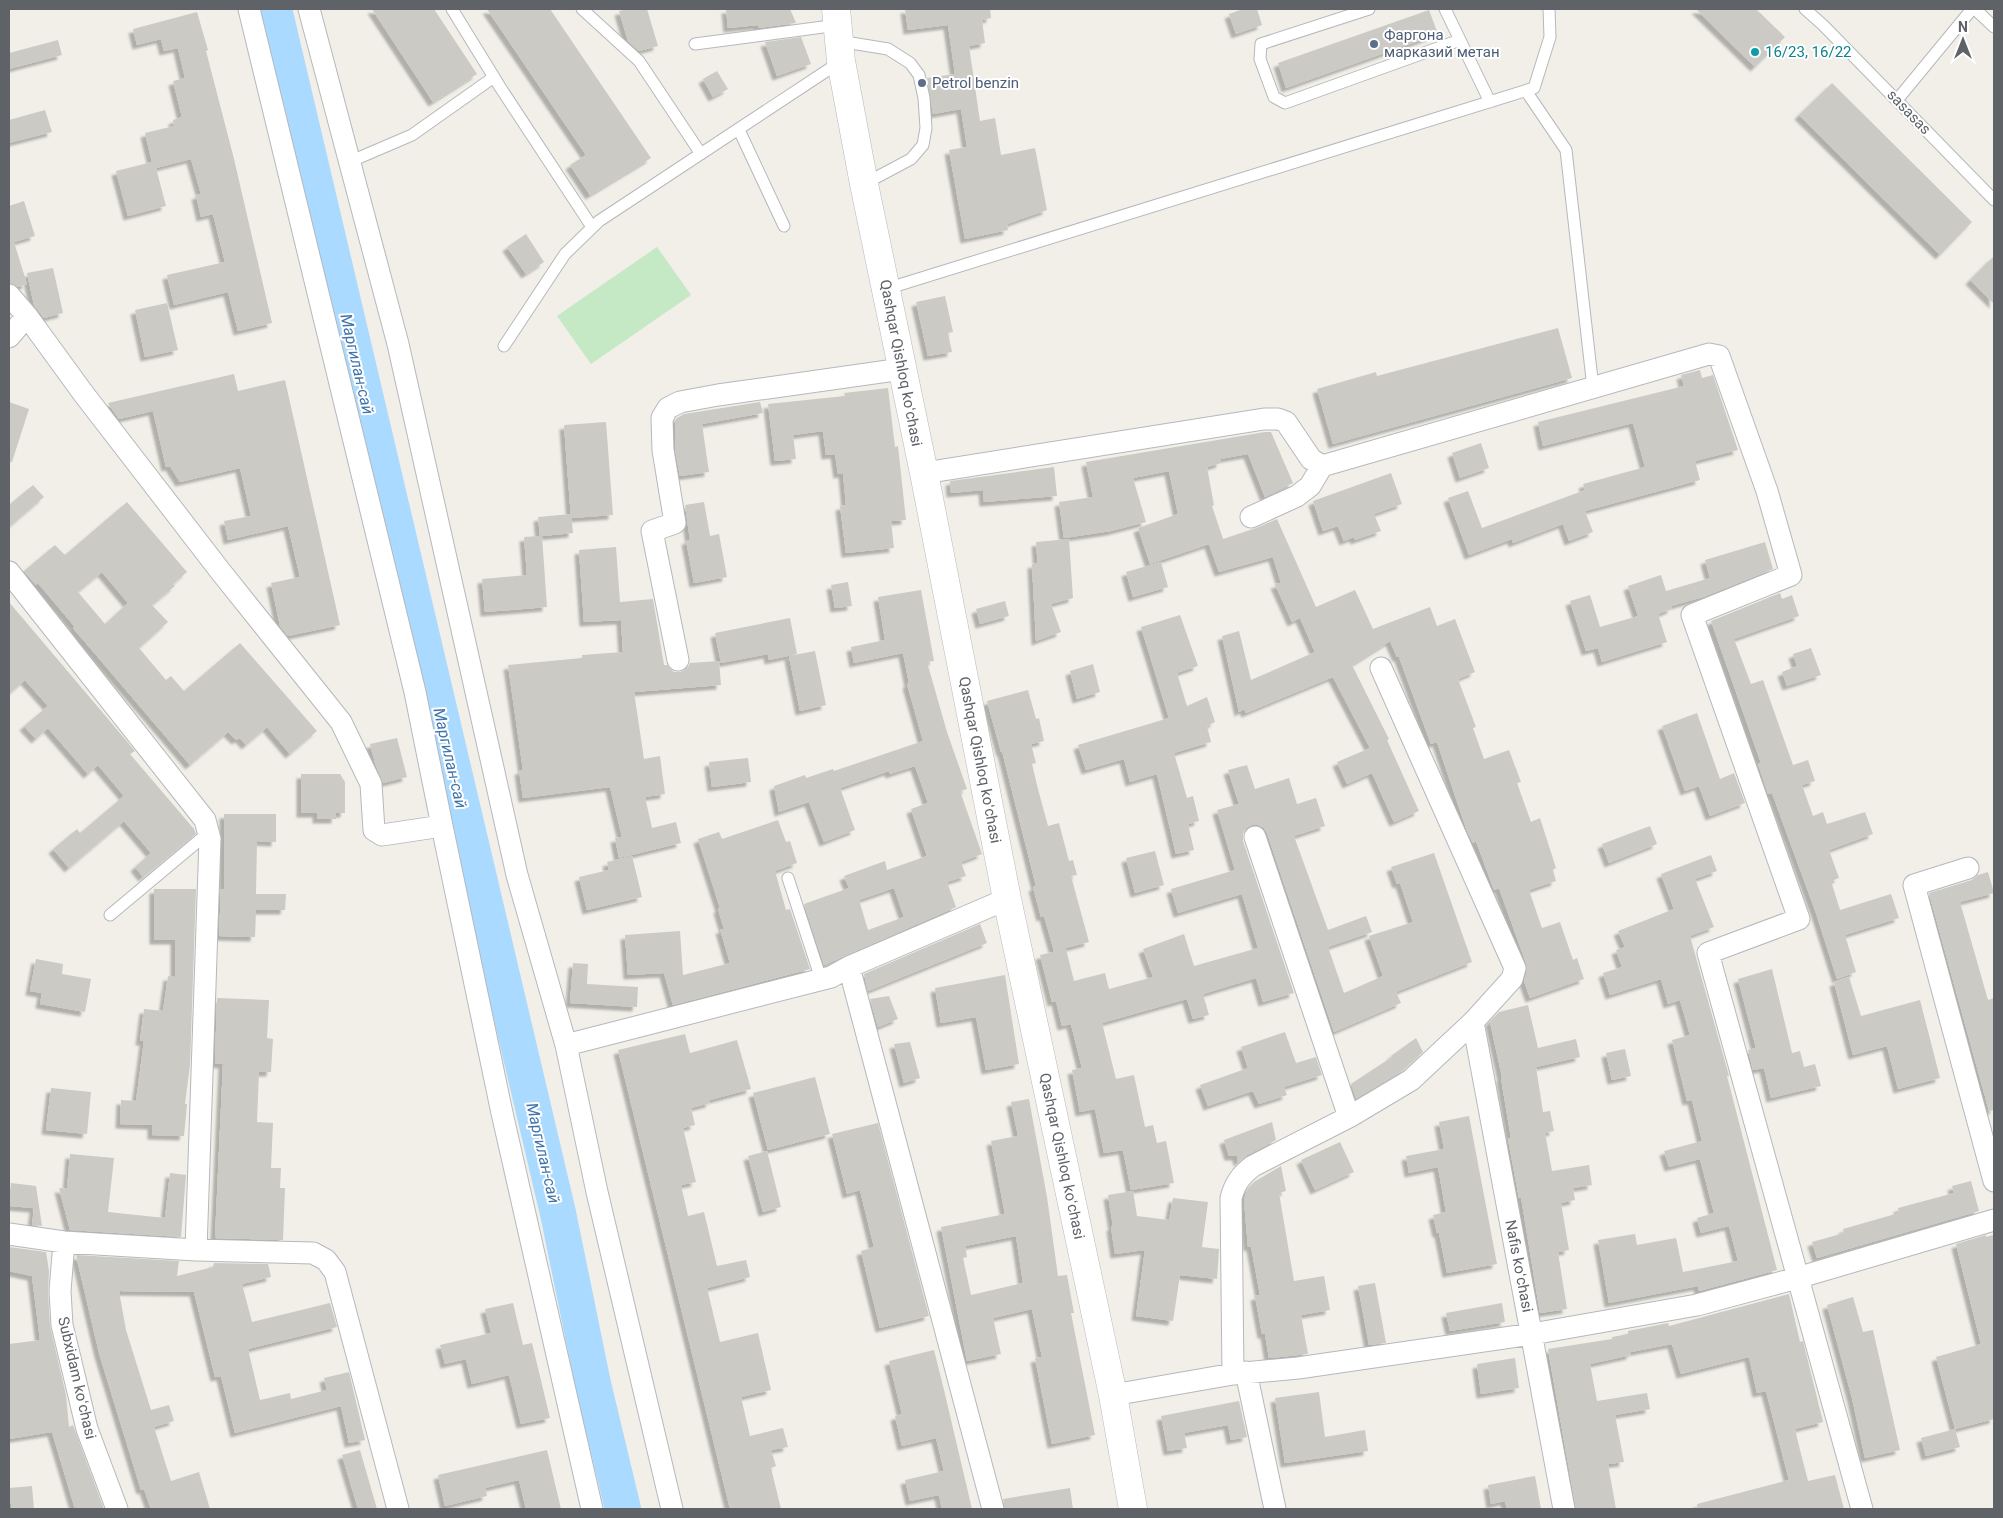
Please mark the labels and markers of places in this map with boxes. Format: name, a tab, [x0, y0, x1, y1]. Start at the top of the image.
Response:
place label: Фаргона марказий метан	[1384, 26, 1500, 61]
marker: Фаргона марказий метан	[1368, 38, 1380, 50]
place label: 16/23, 16/22	[1765, 43, 1852, 61]
marker: 16/23, 16/22	[1749, 46, 1761, 58]
place label: Petrol benzin	[932, 74, 1019, 92]
marker: Petrol benzin	[916, 77, 928, 89]

